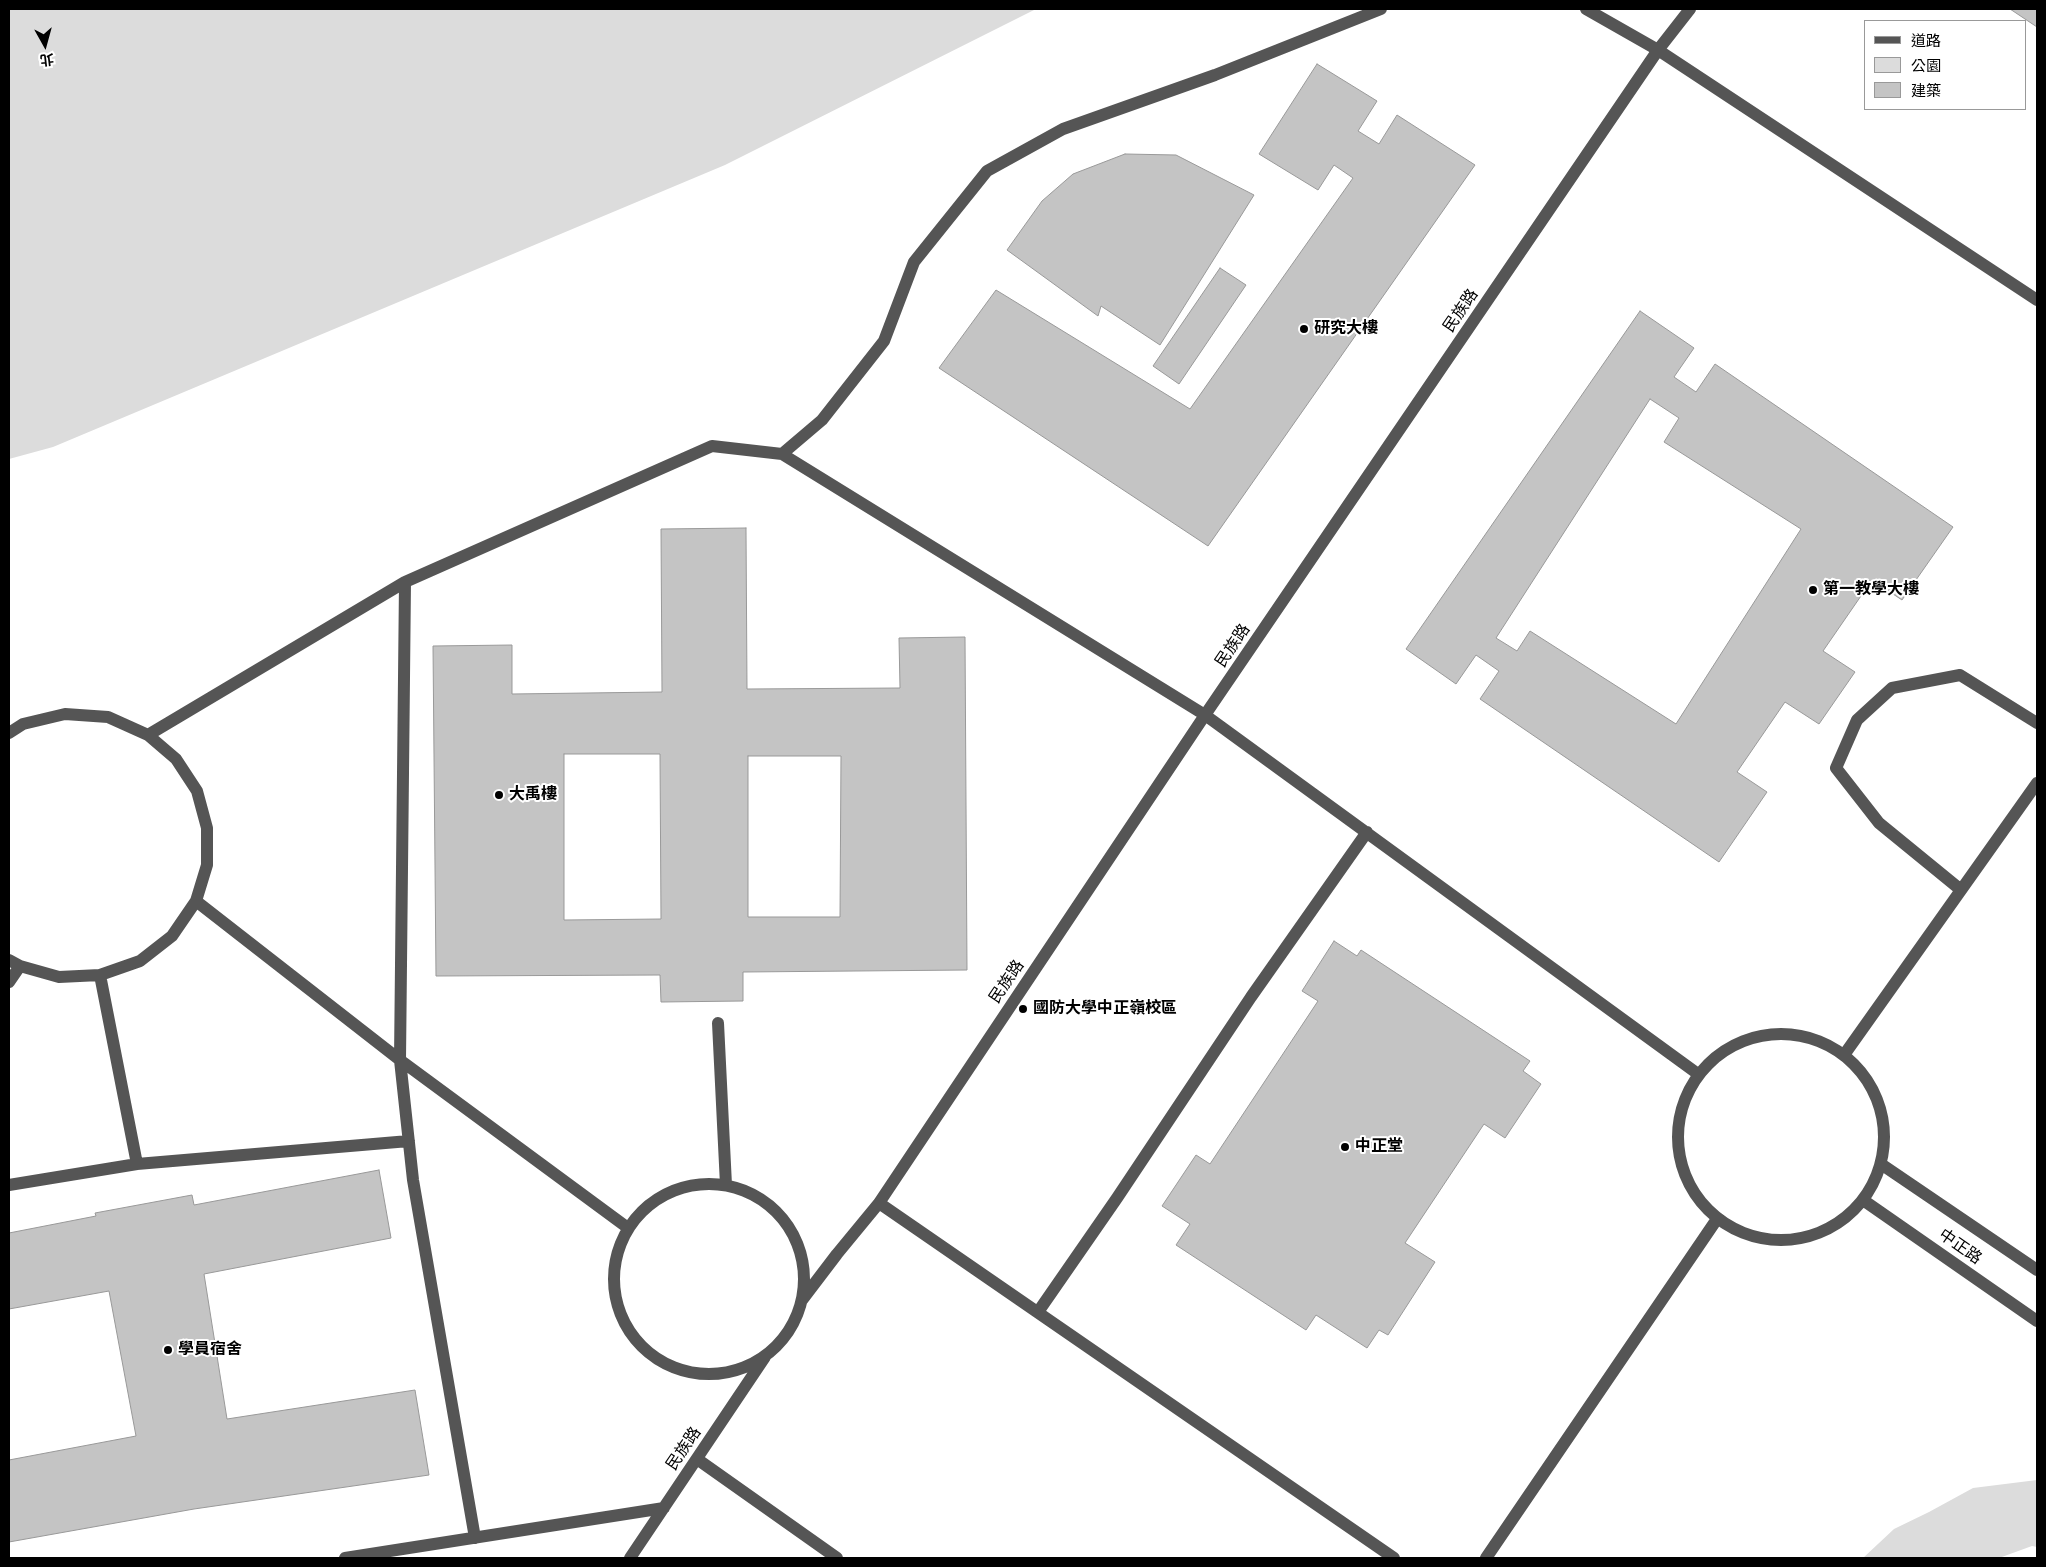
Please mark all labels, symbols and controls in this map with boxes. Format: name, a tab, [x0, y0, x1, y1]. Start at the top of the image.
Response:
north arrow	[20, 20, 70, 70]
legend	[1864, 20, 2026, 110]
text: 道路	[1911, 32, 1941, 49]
text: 北	[39, 51, 55, 69]
text: 公園	[1911, 57, 1941, 74]
text: 建築	[1911, 82, 1941, 99]
street label: 民族路	[1440, 286, 1482, 336]
place label: 研究大樓	[1314, 319, 1378, 339]
marker: 研究大樓	[1298, 323, 1310, 335]
place label: 第一教學大樓	[1823, 580, 1919, 600]
marker: 第一教學大樓	[1807, 584, 1819, 596]
street label: 民族路	[1212, 621, 1254, 671]
place label: 大禹樓	[509, 785, 557, 805]
marker: 大禹樓	[493, 789, 505, 801]
street label: 民族路	[986, 957, 1028, 1007]
place label: 國防大學中正嶺校區	[1033, 999, 1177, 1019]
marker: 國防大學中正嶺校區	[1017, 1003, 1029, 1015]
place label: 中正堂	[1355, 1137, 1403, 1157]
marker: 中正堂	[1339, 1141, 1351, 1153]
street label: 中正路	[1935, 1225, 1985, 1269]
place label: 學員宿舍	[178, 1340, 242, 1360]
marker: 學員宿舍	[162, 1344, 174, 1356]
street label: 民族路	[663, 1424, 705, 1474]

